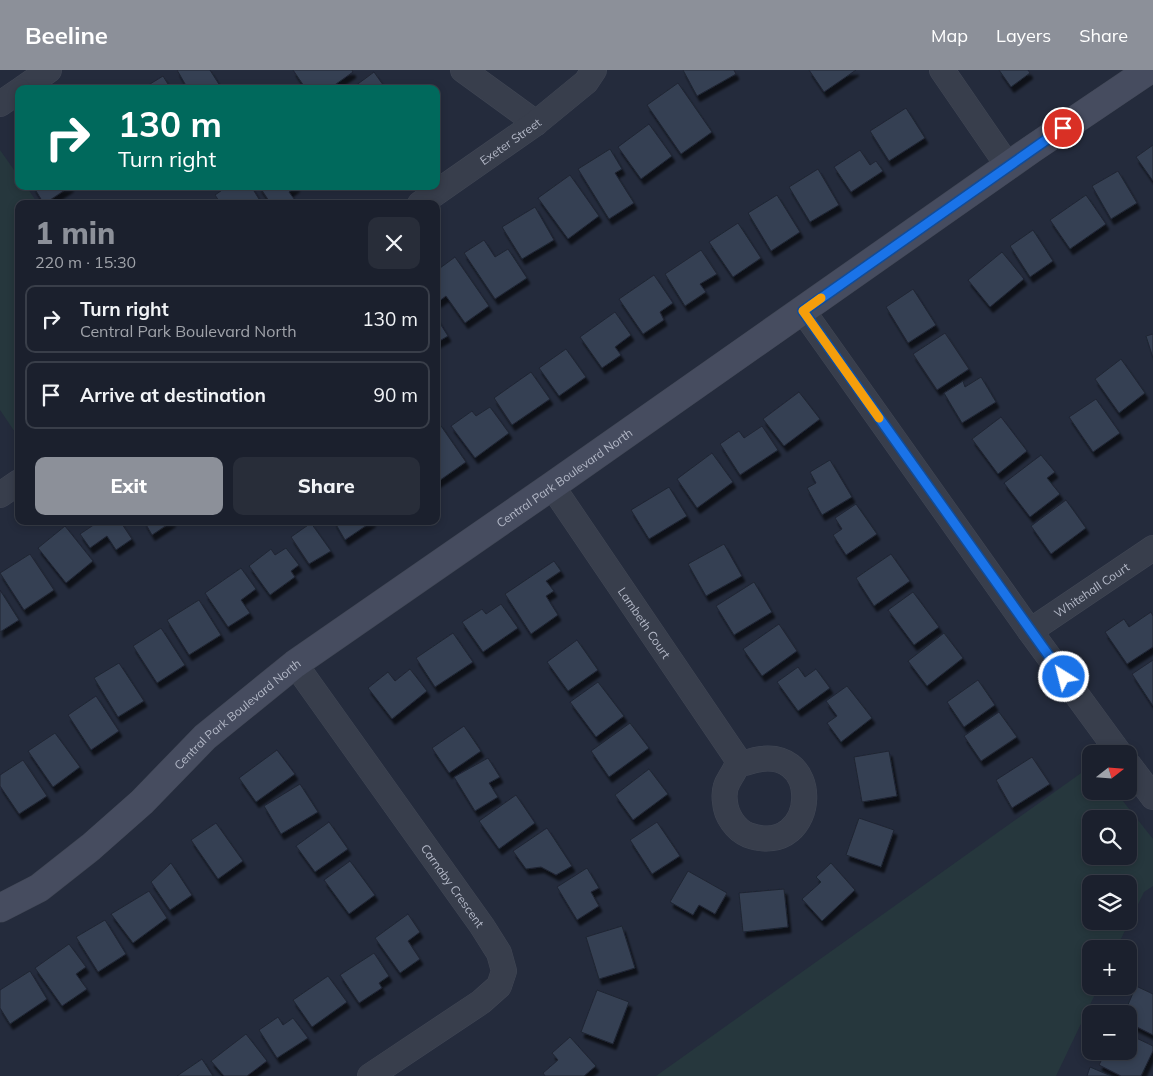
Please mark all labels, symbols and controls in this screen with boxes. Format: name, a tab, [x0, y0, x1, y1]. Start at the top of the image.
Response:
text: Beeline	[25, 20, 108, 50]
text: Map	[931, 24, 968, 47]
text: Layers	[996, 24, 1051, 47]
text: Share	[1079, 24, 1128, 47]
text: 130 m	[118, 102, 222, 146]
icon: right	[35, 105, 100, 170]
pin	[1042, 107, 1084, 149]
icon: arrive	[1049, 114, 1077, 142]
street label: Exeter Street	[477, 115, 544, 168]
text: Turn right	[118, 145, 216, 173]
text: 1 min	[35, 214, 115, 252]
button: close	[368, 217, 420, 269]
text: 220 m · 15:30	[35, 252, 136, 272]
text: Turn right	[80, 297, 169, 321]
icon: right	[37, 305, 65, 333]
text: 130 m	[362, 307, 418, 331]
text: Central Park Boulevard North	[80, 321, 297, 341]
icon: arrive	[37, 381, 65, 409]
text: Arrive at destination	[80, 383, 266, 407]
text: 90 m	[374, 383, 418, 407]
street label: Central Park Boulevard North	[493, 425, 635, 530]
button: Exit	[35, 457, 223, 515]
button: Share	[233, 457, 420, 515]
street label: Whitehall Court	[1051, 559, 1132, 620]
street label: Lambeth Court	[615, 584, 674, 661]
position arrow	[1037, 650, 1089, 702]
street label: Central Park Boulevard North	[170, 655, 303, 772]
north arrow	[1082, 745, 1138, 800]
map controls	[1082, 745, 1137, 1060]
button: search	[1082, 810, 1137, 865]
street label: Carnaby Crescent	[418, 841, 488, 930]
button: layers	[1082, 875, 1137, 930]
button: +	[1082, 940, 1137, 995]
button: −	[1082, 1005, 1137, 1060]

